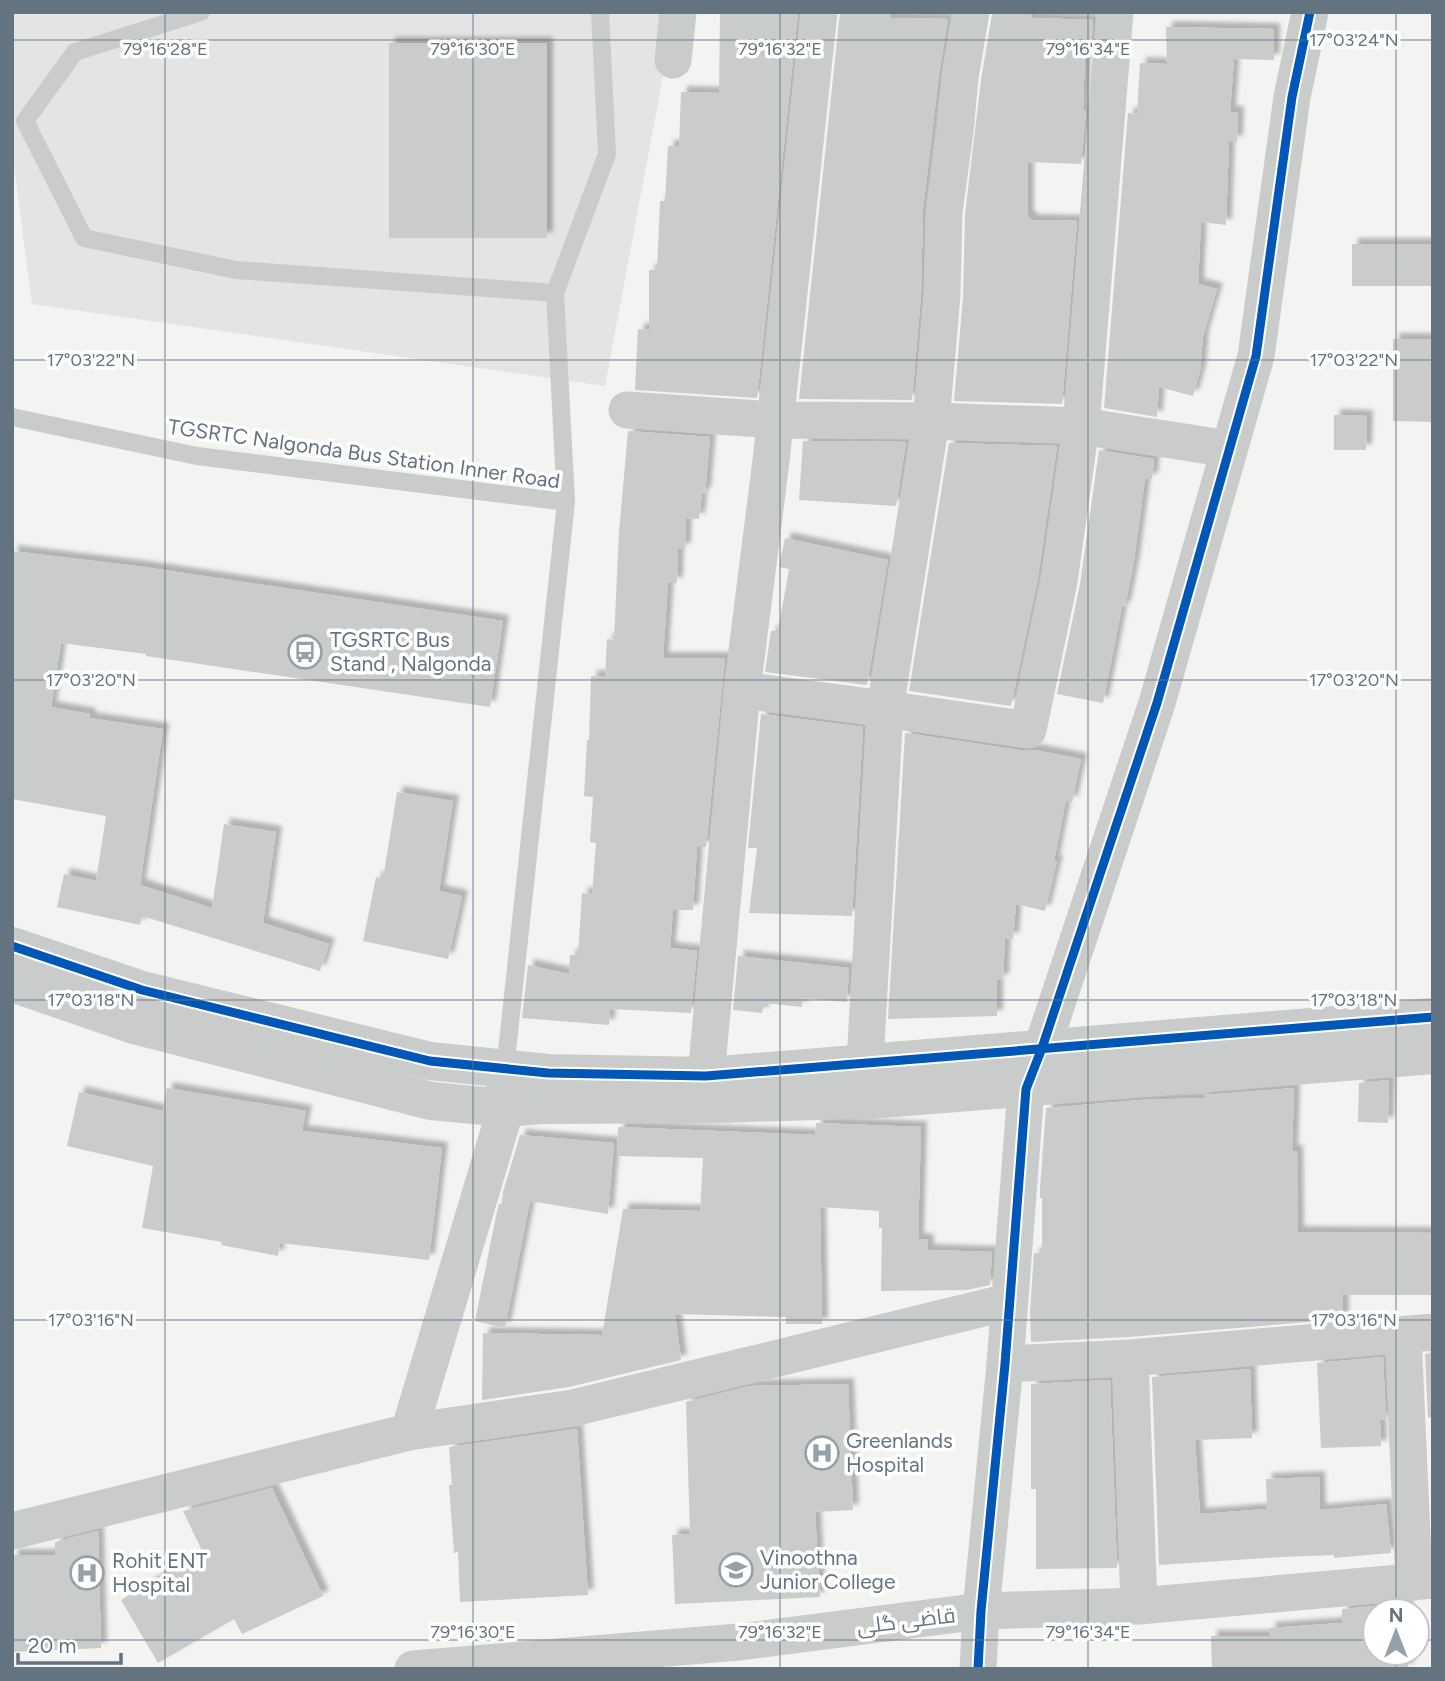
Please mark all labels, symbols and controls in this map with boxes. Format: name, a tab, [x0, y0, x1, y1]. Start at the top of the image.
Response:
text: 17°03'24"N	[1309, 29, 1399, 51]
text: 79°16'28"E	[122, 38, 208, 60]
text: 79°16'30"E	[430, 38, 516, 60]
text: 79°16'32"E	[738, 38, 822, 60]
text: 79°16'34"E	[1045, 38, 1131, 60]
text: 17°03'22"N	[47, 349, 135, 371]
text: 17°03'22"N	[1310, 349, 1398, 371]
street label: TGSRTC Nalgonda Bus Station Inner Road	[166, 414, 562, 493]
place label: TGSRTC Bus Stand , Nalgonda	[330, 627, 491, 676]
bus stop icon: TGSRTC Bus Stand , Nalgonda	[286, 633, 324, 671]
text: 17°03'20"N	[46, 669, 136, 691]
text: 17°03'20"N	[1309, 669, 1399, 691]
text: 17°03'18"N	[48, 989, 134, 1011]
text: 17°03'18"N	[1311, 989, 1397, 1011]
text: 17°03'16"N	[48, 1309, 134, 1331]
text: 17°03'16"N	[1311, 1309, 1397, 1331]
place label: Greenlands Hospital	[846, 1428, 953, 1477]
hospital icon: Greenlands Hospital	[803, 1434, 841, 1472]
place label: Vinoothna Junior College	[760, 1545, 895, 1594]
place label: Rohit ENT Hospital	[112, 1548, 208, 1597]
school or university icon: Vinoothna Junior College	[717, 1551, 755, 1589]
hospital icon: Rohit ENT Hospital	[68, 1554, 106, 1592]
north arrow	[1361, 1597, 1431, 1667]
street label: قاضی گلی	[855, 1602, 957, 1640]
text: N	[1389, 1604, 1403, 1627]
text: 79°16'30"E	[430, 1621, 516, 1643]
text: 79°16'32"E	[738, 1621, 822, 1643]
text: 79°16'34"E	[1045, 1621, 1131, 1643]
scale bar	[18, 1622, 121, 1666]
text: 20 m	[28, 1633, 76, 1658]

